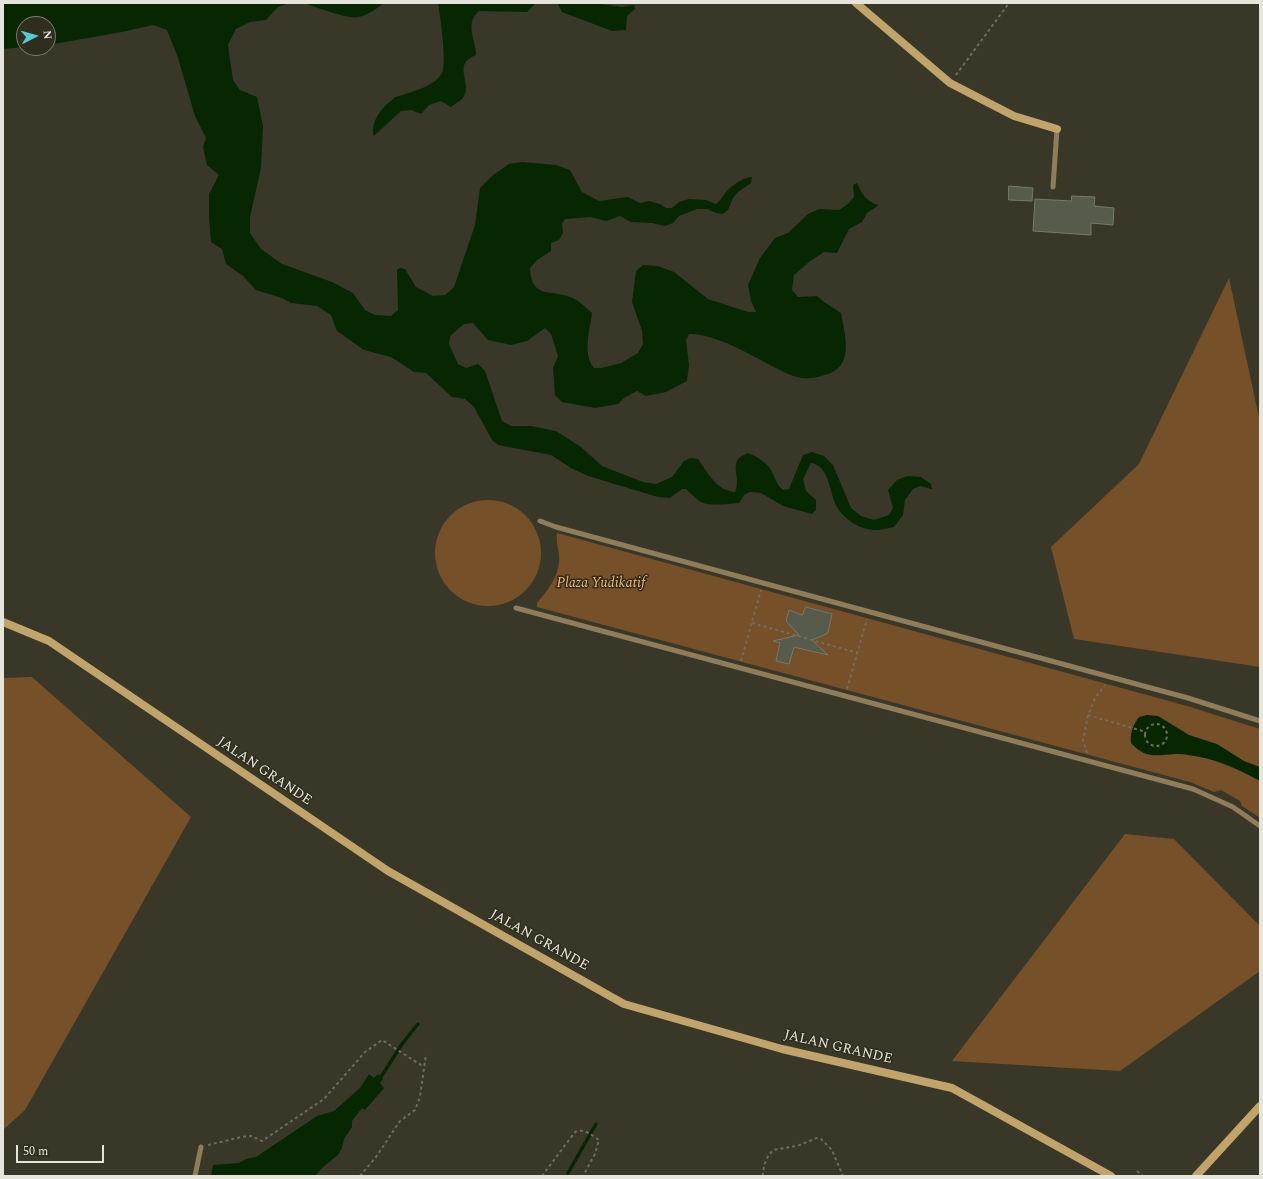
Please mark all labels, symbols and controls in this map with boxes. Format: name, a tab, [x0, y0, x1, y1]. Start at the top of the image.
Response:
north arrow	[16, 16, 56, 56]
text: N	[39, 29, 56, 40]
park label: Plaza Yudikatif	[556, 576, 646, 592]
street label: JALAN GRANDE	[213, 734, 315, 810]
street label: JALAN GRANDE	[487, 907, 591, 975]
street label: JALAN GRANDE	[782, 1027, 894, 1069]
scale bar	[18, 1137, 106, 1163]
text: 50 m	[23, 1142, 48, 1161]

